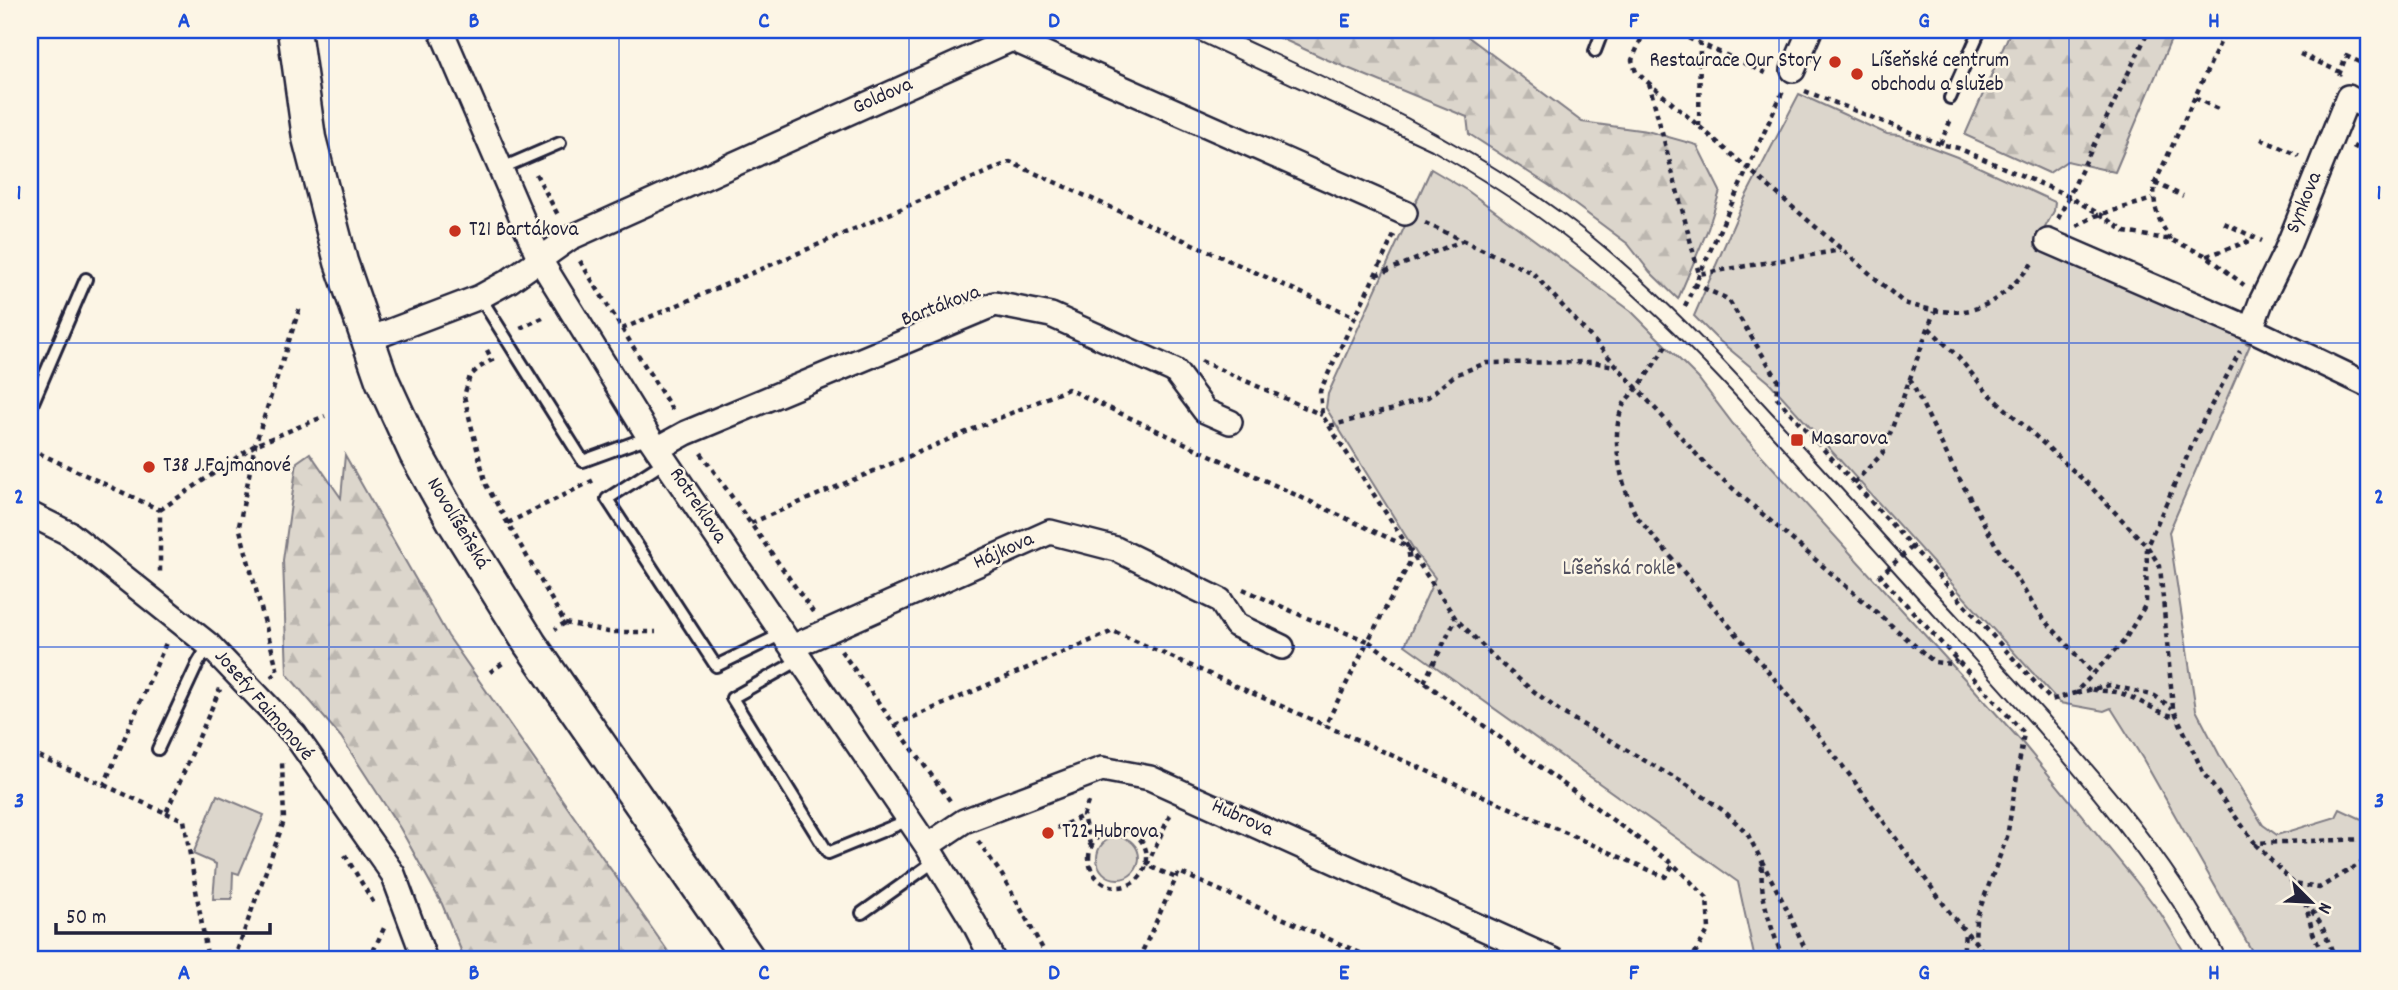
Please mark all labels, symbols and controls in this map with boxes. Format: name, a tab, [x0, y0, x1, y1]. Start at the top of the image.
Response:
text: A	[178, 6, 190, 39]
text: B	[469, 6, 480, 39]
text: C	[758, 6, 770, 39]
text: D	[1048, 6, 1060, 39]
text: E	[1339, 6, 1350, 39]
text: F	[1629, 6, 1640, 39]
text: G	[1918, 6, 1930, 39]
text: H	[2208, 6, 2220, 39]
place label: Restaurace Our Story	[1650, 47, 1821, 77]
place label: Líšeňské centrum obchodu a služeb	[1871, 47, 2009, 101]
marker: Restaurace Our Story	[1827, 54, 1843, 70]
marker: Líšeňské centrum obchodu a služeb	[1849, 66, 1865, 82]
street label: Goldova	[848, 70, 919, 123]
street label: Synkova	[2279, 167, 2331, 238]
text: 1	[16, 178, 22, 211]
text: 1	[2376, 178, 2382, 211]
place label: T21 Bartákova	[469, 216, 580, 246]
marker: T21 Bartákova	[447, 223, 463, 239]
street label: Bartákova	[897, 278, 986, 336]
place label: Masarova	[1811, 425, 1889, 455]
marker: Masarova	[1789, 432, 1805, 448]
place label: T38 J.Fajmanové	[163, 452, 291, 482]
marker: T38 J.Fajmanové	[141, 459, 157, 475]
street label: Rotreklova	[661, 462, 734, 551]
street label: Novolíšeňská	[418, 472, 497, 576]
text: 2	[14, 482, 24, 515]
text: 2	[2374, 482, 2384, 515]
street label: Hájkova	[969, 525, 1040, 579]
park label: Líšeňská rokle	[1562, 555, 1676, 585]
street label: Josefy Faimonové	[206, 644, 320, 768]
text: 3	[14, 786, 24, 819]
text: 3	[2374, 786, 2384, 819]
street label: Hubrova	[1206, 792, 1279, 846]
place label: T22 Hubrova	[1062, 818, 1159, 848]
marker: T22 Hubrova	[1040, 825, 1056, 841]
north arrow	[2276, 867, 2346, 937]
scale bar	[56, 892, 270, 936]
text: N	[2309, 898, 2338, 917]
text: 50 m	[66, 904, 106, 934]
text: A	[178, 958, 190, 990]
text: B	[469, 958, 480, 990]
text: C	[758, 958, 770, 990]
text: D	[1048, 958, 1060, 990]
text: E	[1339, 958, 1350, 990]
text: F	[1629, 958, 1640, 990]
text: G	[1918, 958, 1930, 990]
text: H	[2208, 958, 2220, 990]

